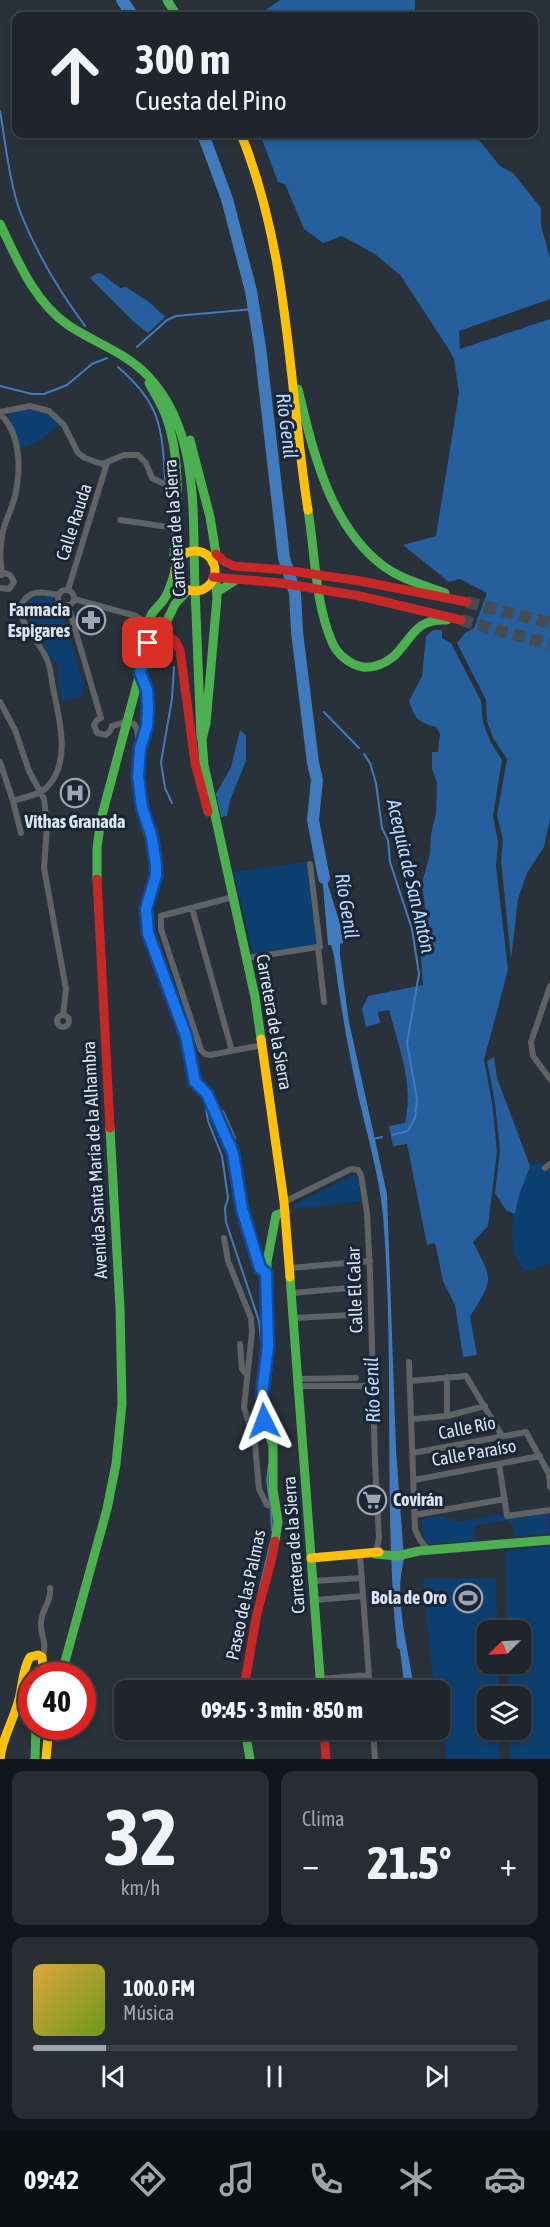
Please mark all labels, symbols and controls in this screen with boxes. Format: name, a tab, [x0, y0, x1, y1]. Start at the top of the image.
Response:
text: 300 m	[135, 35, 230, 83]
icon: ahead	[36, 36, 114, 114]
text: Cuesta del Pino	[135, 85, 287, 116]
water label: Río Genil	[272, 392, 303, 460]
street label: Carretera de la Sierra	[159, 459, 190, 597]
street label: Calle Rauda	[51, 481, 96, 563]
place label: Farmacia Espigares	[8, 599, 71, 641]
pharmacy icon: Farmacia Espigares	[75, 604, 107, 636]
pin	[122, 617, 173, 668]
icon: arrive	[131, 626, 164, 659]
hospital icon: Vithas Granada	[59, 777, 91, 809]
water label: Acequia de San Antón	[382, 796, 440, 955]
place label: Vithas Granada	[24, 811, 125, 832]
water label: Río Genil	[331, 872, 364, 940]
street label: Carretera de la Sierra	[252, 952, 297, 1091]
street label: Avenida Santa María de la Alhambra	[78, 1041, 111, 1279]
street label: Calle El Calar	[342, 1246, 366, 1334]
water label: Río Genil	[359, 1357, 384, 1423]
position arrow	[232, 1389, 296, 1453]
street label: Calle Río	[436, 1412, 497, 1443]
street label: Calle Paraíso	[430, 1435, 518, 1470]
street label: Carretera de la Sierra	[278, 1476, 309, 1614]
supermarket icon: Covirán	[356, 1484, 388, 1516]
place label: Covirán	[393, 1489, 443, 1510]
street label: Paseo de las Palmas	[221, 1528, 270, 1662]
sports icon: Bola de Oro	[452, 1582, 484, 1614]
place label: Bola de Oro	[371, 1587, 447, 1608]
north arrow	[477, 1620, 531, 1674]
map controls	[477, 1620, 531, 1740]
speed limit sign: 40	[18, 1662, 96, 1740]
button: layers	[477, 1686, 531, 1740]
text: 09:45 · 3 min · 850 m	[201, 1697, 363, 1723]
text: 32	[104, 1792, 177, 1882]
text: Clima	[302, 1807, 345, 1830]
text: 21.5°	[368, 1837, 451, 1889]
text: −	[302, 1845, 319, 1883]
text: +	[500, 1845, 517, 1883]
text: km/h	[121, 1876, 160, 1899]
text: 100.0 FM	[123, 1975, 195, 2001]
text: Música	[123, 2001, 174, 2024]
icon: previous	[97, 2060, 130, 2093]
icon: pause	[258, 2060, 291, 2093]
icon: next	[420, 2060, 453, 2093]
icon: directions	[127, 2158, 169, 2200]
icon: music	[216, 2158, 258, 2200]
icon: phone	[305, 2158, 347, 2200]
icon: climate	[395, 2158, 437, 2200]
icon: car	[484, 2158, 526, 2200]
text: 09:42	[24, 2164, 79, 2195]

